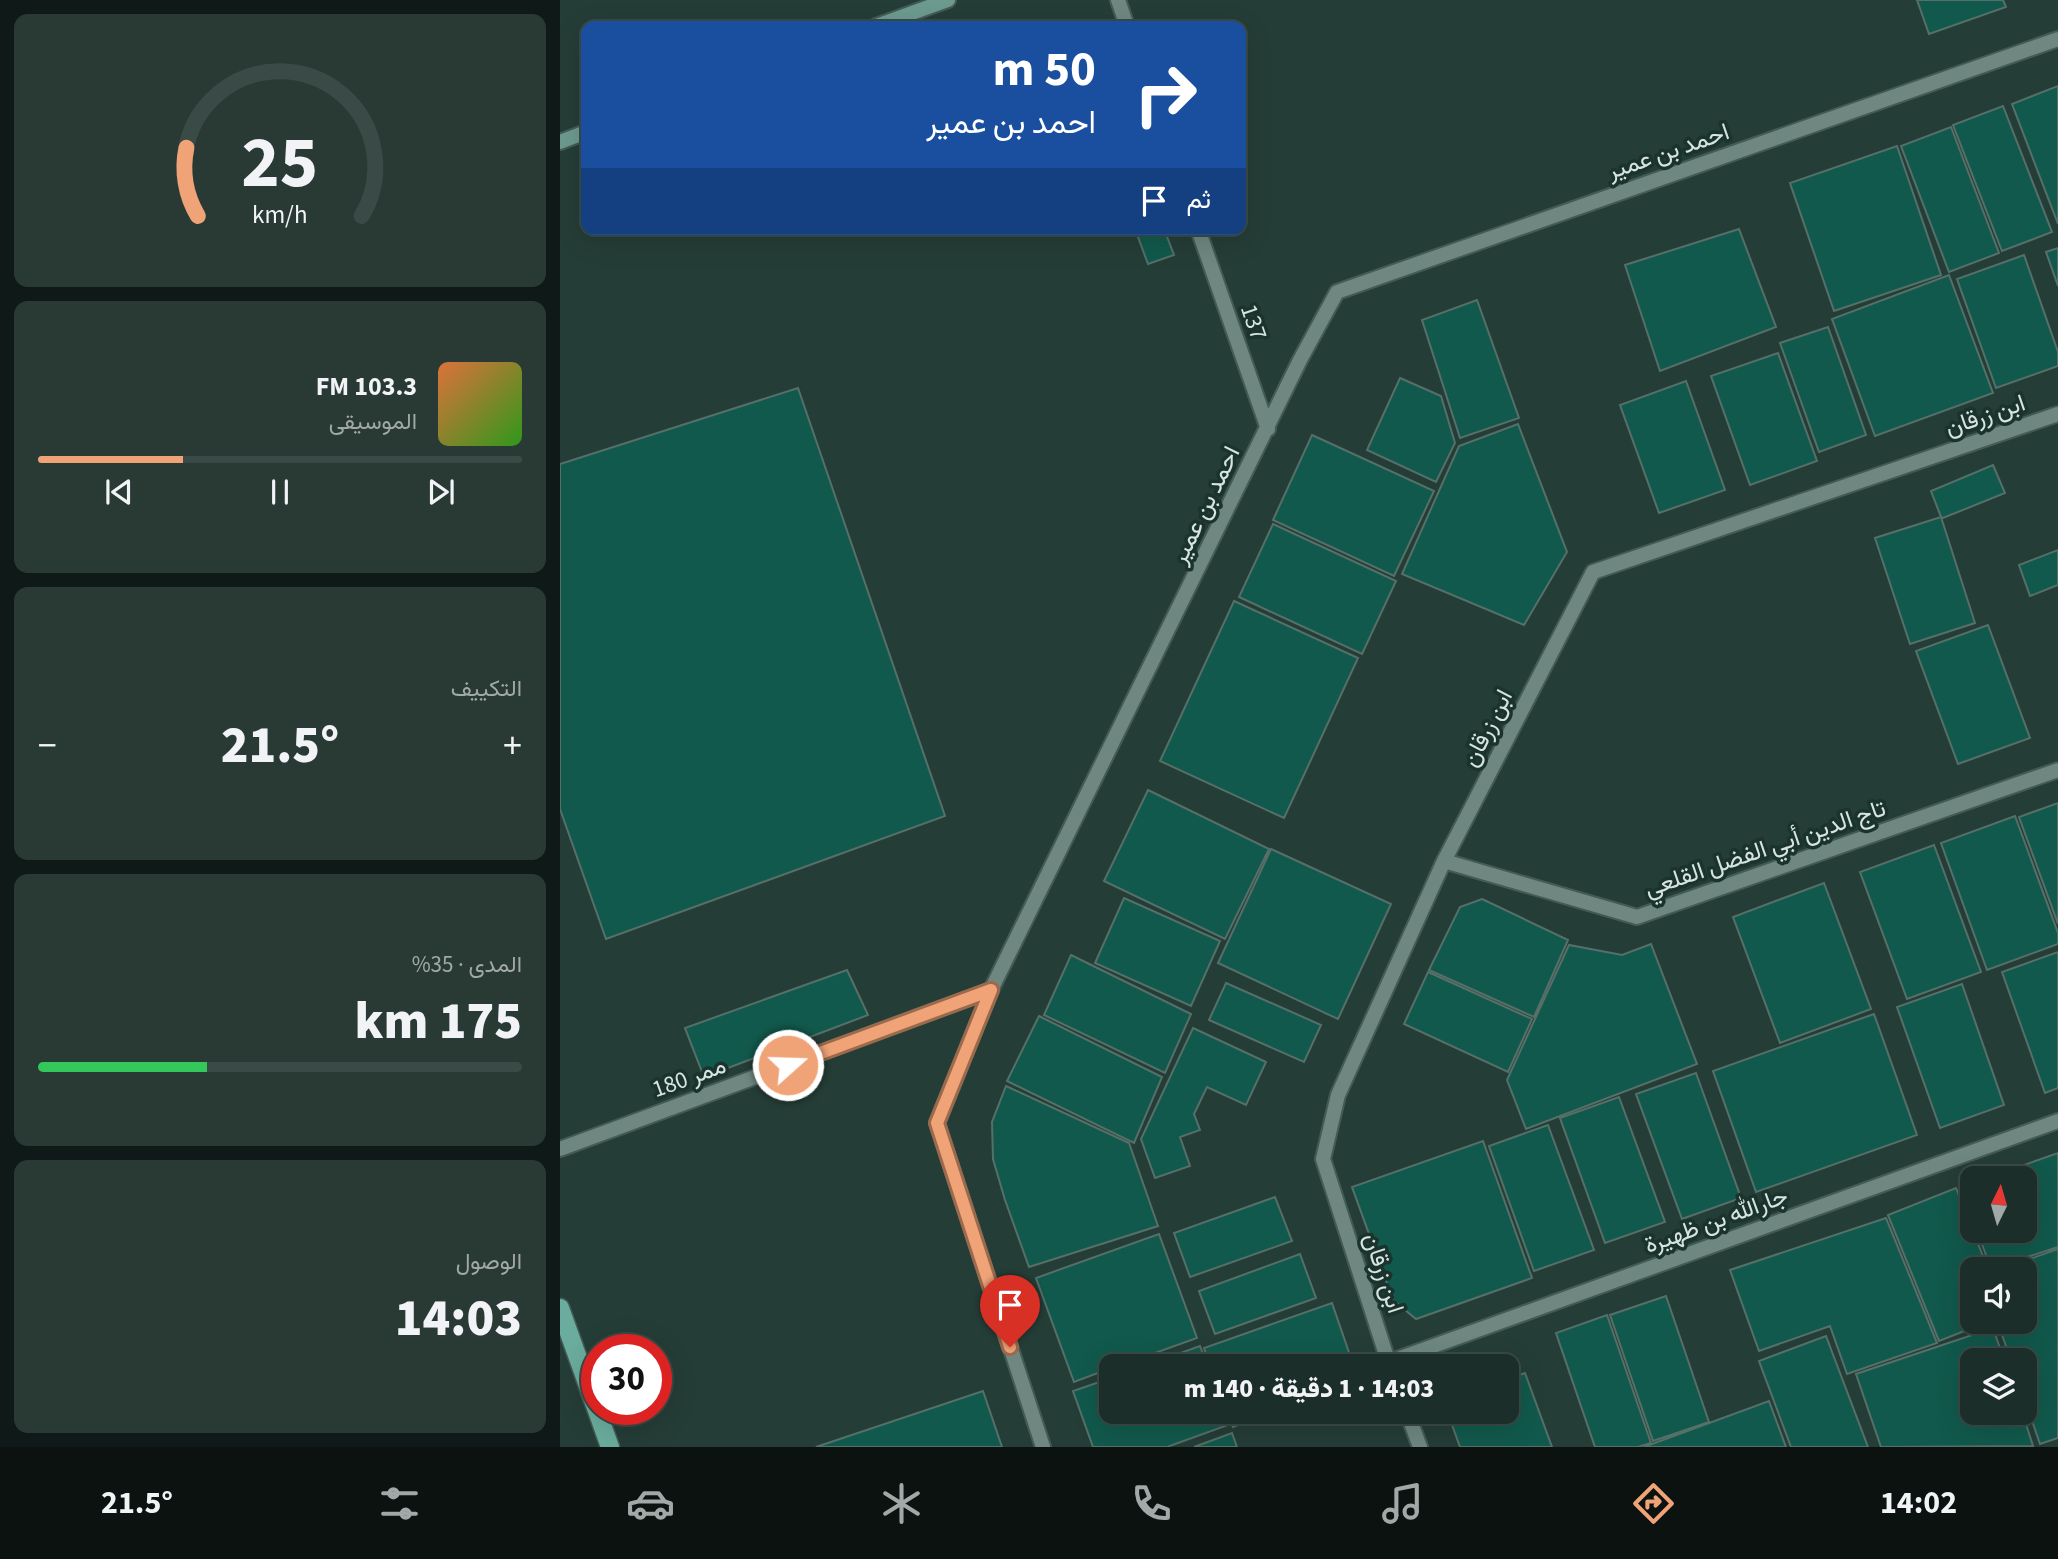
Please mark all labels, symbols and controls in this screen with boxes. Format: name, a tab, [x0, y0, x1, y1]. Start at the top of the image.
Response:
text: 50 m	[992, 35, 1096, 105]
icon: right	[1120, 49, 1211, 140]
text: احمد بن عمير	[926, 100, 1096, 146]
text: 25	[242, 112, 318, 216]
street label: احمد بن عمير	[1601, 114, 1734, 189]
text: ثم	[1187, 181, 1211, 218]
icon: arrive	[1135, 182, 1173, 220]
text: km/h	[252, 197, 308, 233]
street label: 137	[1231, 300, 1276, 345]
text: 103.3 FM	[316, 368, 417, 405]
street label: ابن زرقان	[1940, 385, 2030, 445]
text: الموسيقى	[329, 405, 417, 438]
street label: احمد بن عمير	[1161, 440, 1249, 571]
icon: previous	[100, 473, 138, 511]
icon: pause	[261, 473, 299, 511]
icon: next	[422, 473, 460, 511]
text: التكييف	[451, 672, 522, 705]
street label: ابن زرقان	[1453, 683, 1522, 773]
text: 21.5°	[221, 709, 339, 783]
text: −	[38, 719, 57, 773]
text: +	[503, 719, 522, 773]
street label: تاج الدين أبي الفضل القلعي	[1640, 791, 1891, 907]
text: المدى · 35%	[412, 948, 522, 981]
text: 175 km	[354, 985, 522, 1059]
position arrow	[751, 1028, 825, 1102]
street label: ممر 180	[647, 1048, 731, 1107]
north arrow	[1960, 1166, 2037, 1242]
map controls	[1960, 1166, 2037, 1425]
street label: جارالله بن ظهيرة	[1639, 1178, 1793, 1263]
street label: ابن زرقان	[1354, 1228, 1413, 1318]
text: الوصول	[456, 1245, 522, 1278]
button: sound	[1960, 1257, 2037, 1334]
pin	[980, 1275, 1040, 1347]
text: 14:03	[395, 1282, 522, 1356]
icon: arrive	[991, 1286, 1029, 1324]
speed limit sign: 30	[581, 1334, 672, 1425]
button: layers	[1960, 1348, 2037, 1425]
text: 14:03 · 1 دقيقة · 140 m	[1184, 1370, 1434, 1407]
icon: filters	[375, 1479, 424, 1528]
icon: car	[626, 1479, 675, 1528]
icon: climate	[877, 1479, 926, 1528]
icon: phone	[1127, 1479, 1176, 1528]
icon: music	[1378, 1479, 1427, 1528]
icon: directions	[1629, 1479, 1678, 1528]
text: 21.5°	[101, 1480, 173, 1526]
text: 14:02	[1880, 1480, 1957, 1526]

